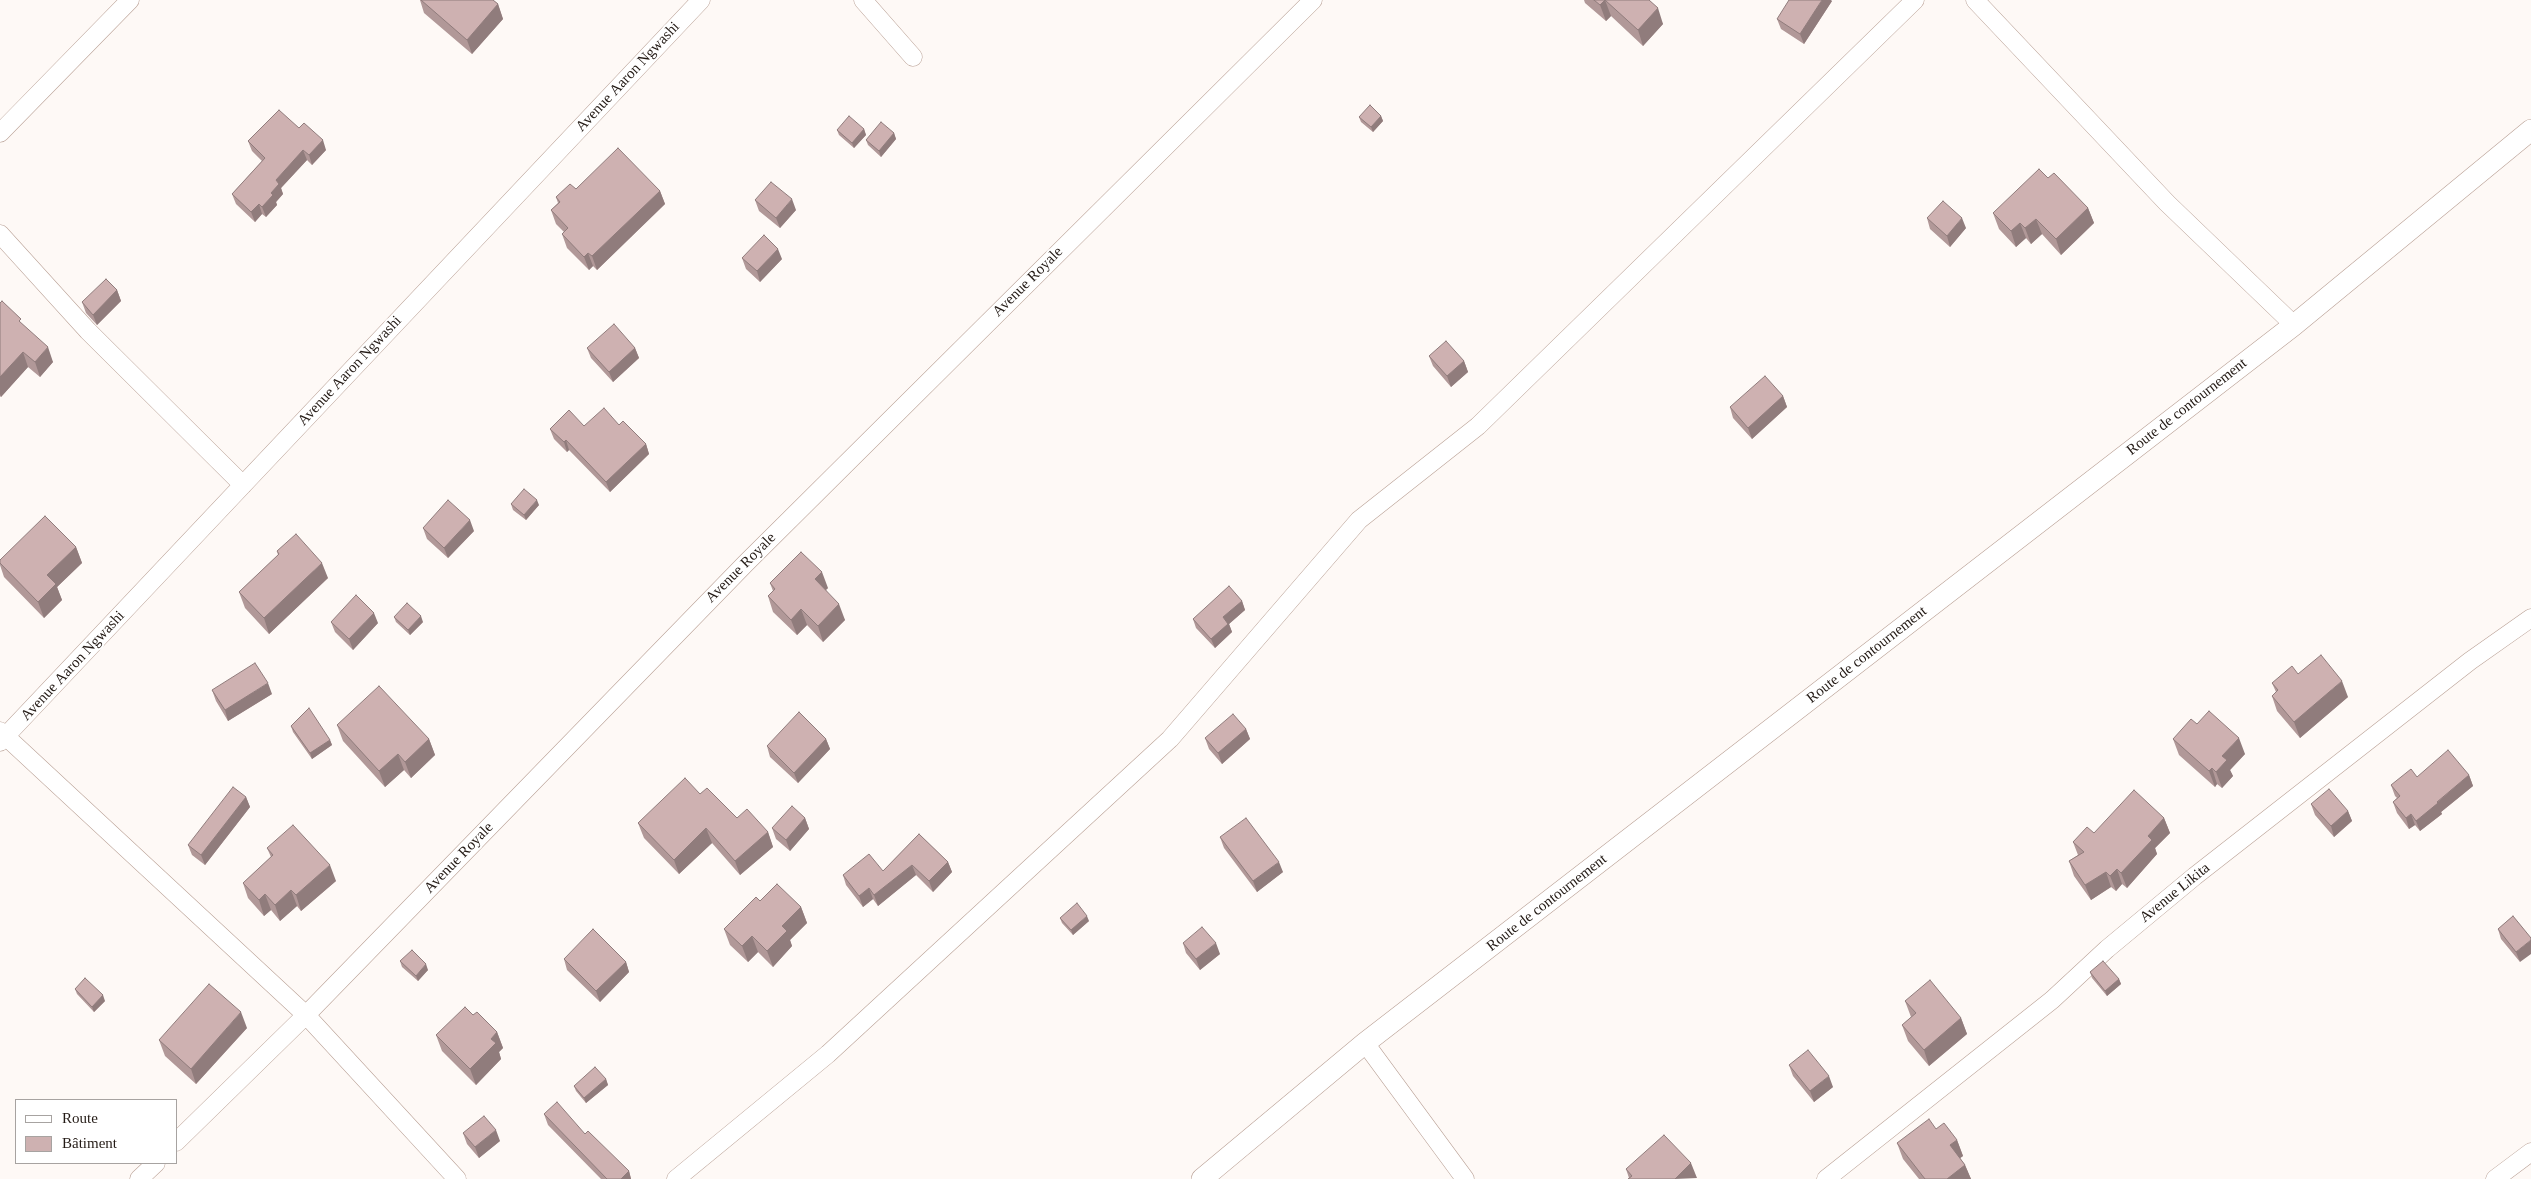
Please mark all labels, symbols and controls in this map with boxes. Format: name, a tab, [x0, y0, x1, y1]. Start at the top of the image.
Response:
street label: Avenue Aaron Ngwashi	[572, 18, 684, 136]
street label: Avenue Royale	[989, 243, 1067, 321]
street label: Avenue Aaron Ngwashi	[294, 312, 406, 430]
street label: Route de contournement	[2123, 355, 2251, 459]
street label: Avenue Royale	[702, 529, 780, 607]
street label: Route de contournement	[1803, 603, 1931, 707]
street label: Avenue Aaron Ngwashi	[17, 607, 129, 725]
street label: Avenue Royale	[421, 819, 497, 897]
street label: Route de contournement	[1483, 851, 1611, 955]
street label: Avenue Likita	[2136, 859, 2214, 927]
legend	[15, 1099, 178, 1164]
text: Route	[62, 1110, 98, 1126]
text: Bâtiment	[62, 1135, 117, 1151]

